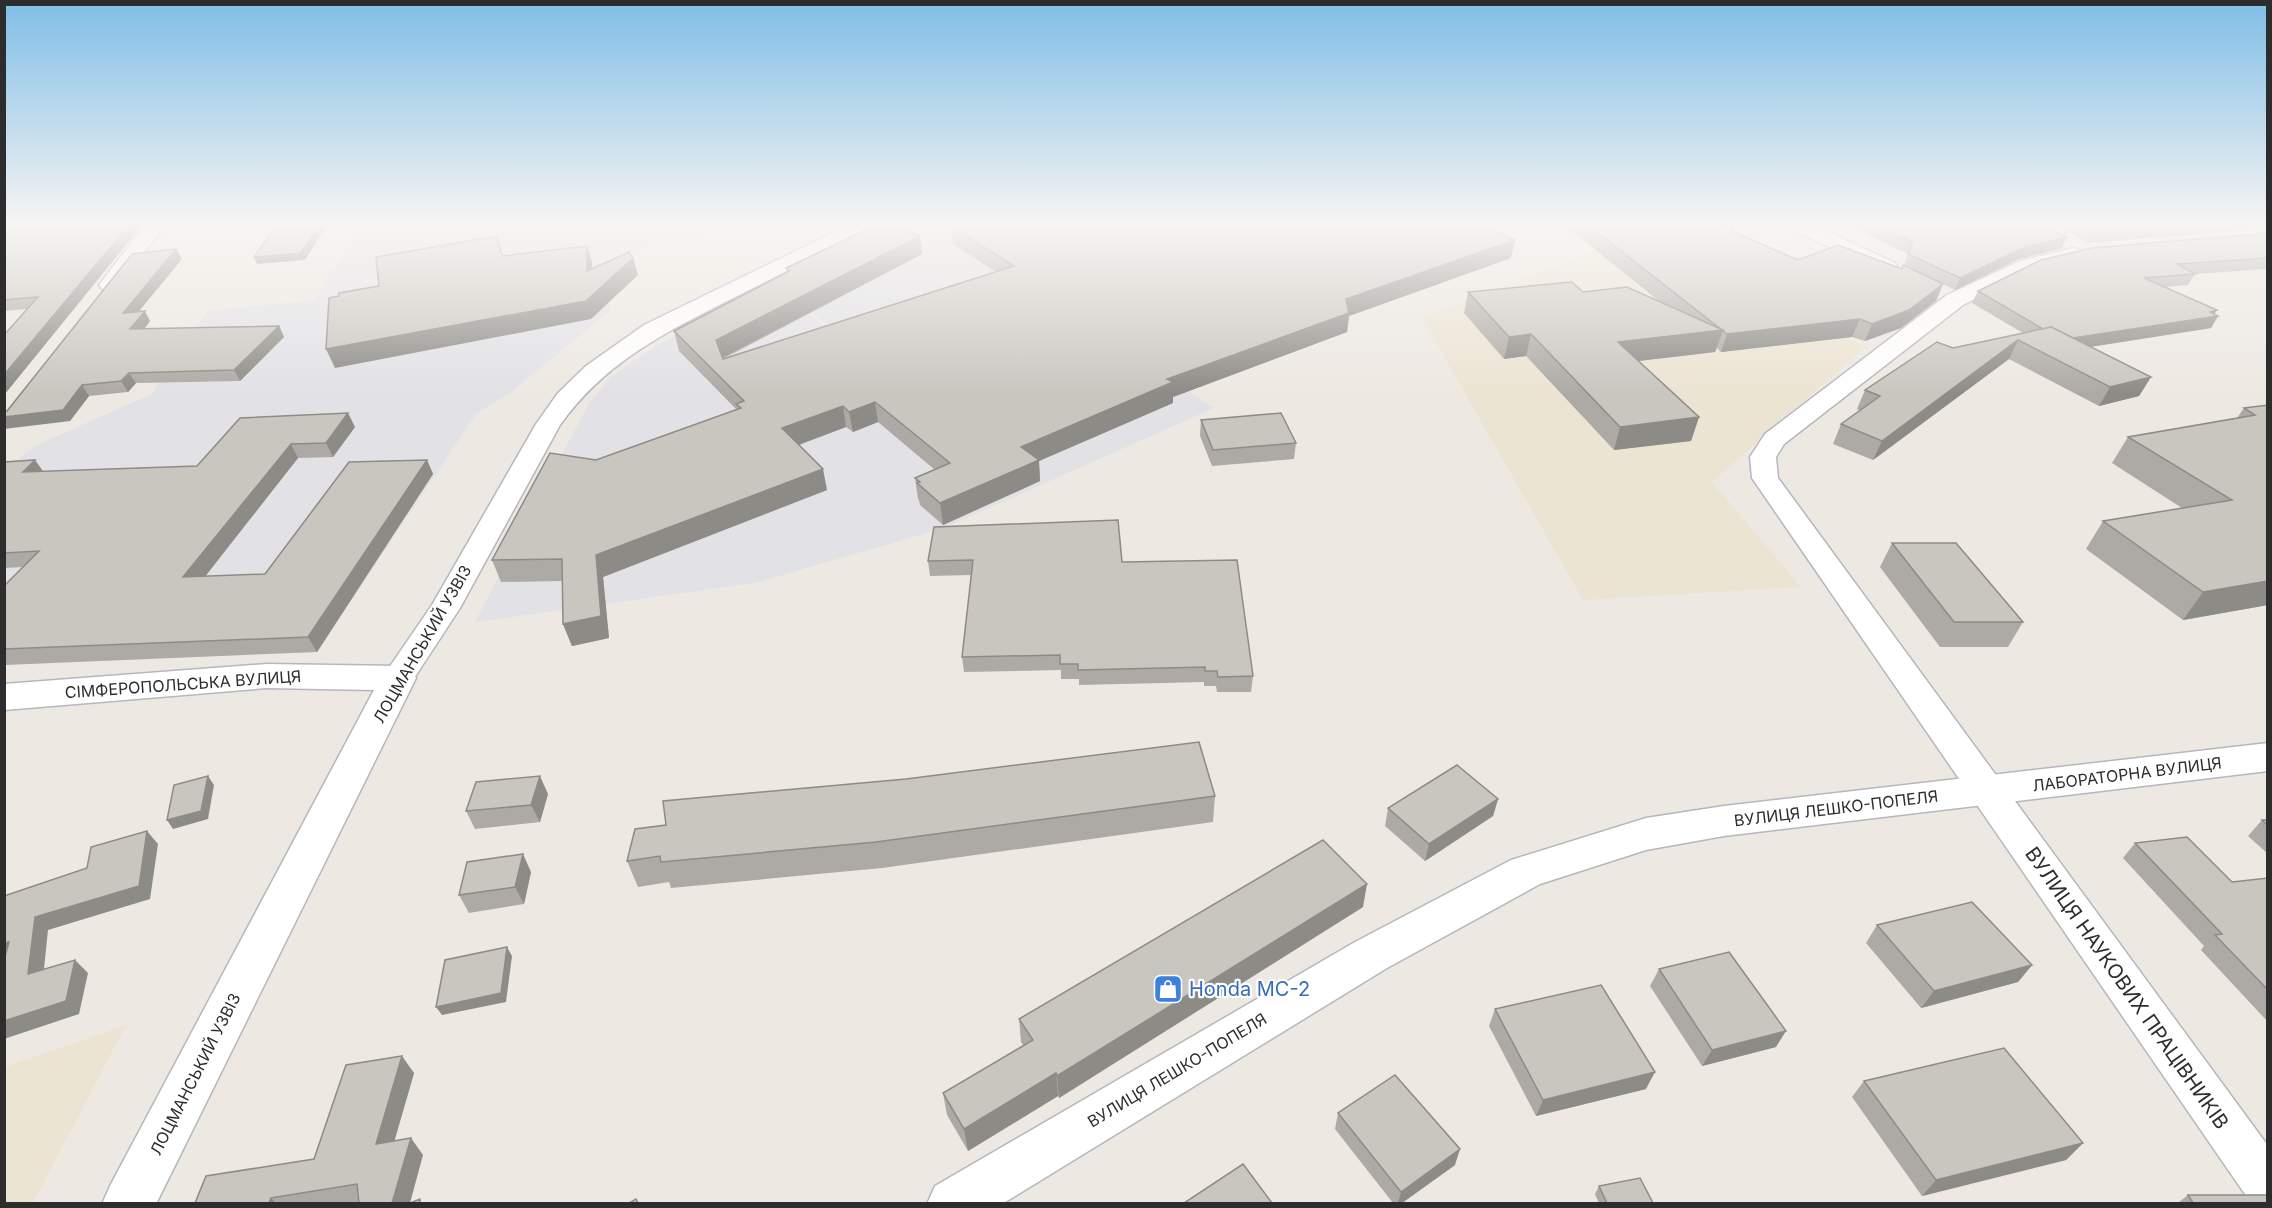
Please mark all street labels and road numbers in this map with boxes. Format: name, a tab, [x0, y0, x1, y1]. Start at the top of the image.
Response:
street label: ЛОЦМАНСЬКИЙ УЗВІЗ	[369, 561, 475, 727]
street label: СІМФЕРОПОЛЬСЬКА ВУЛИЦЯ	[64, 666, 302, 702]
street label: ЛАБОРАТОРНА ВУЛИЦЯ	[2031, 752, 2223, 796]
street label: ВУЛИЦЯ ЛЕШКО-ПОПЕЛЯ	[1733, 786, 1939, 830]
street label: ВУЛИЦЯ НАУКОВИХ ПРАЦІВНИКІВ	[2020, 842, 2234, 1134]
street label: ЛОЦМАНСЬКИЙ УЗВІЗ	[145, 990, 245, 1158]
street label: ВУЛИЦЯ ЛЕШКО-ПОПЕЛЯ	[1084, 1009, 1270, 1131]

